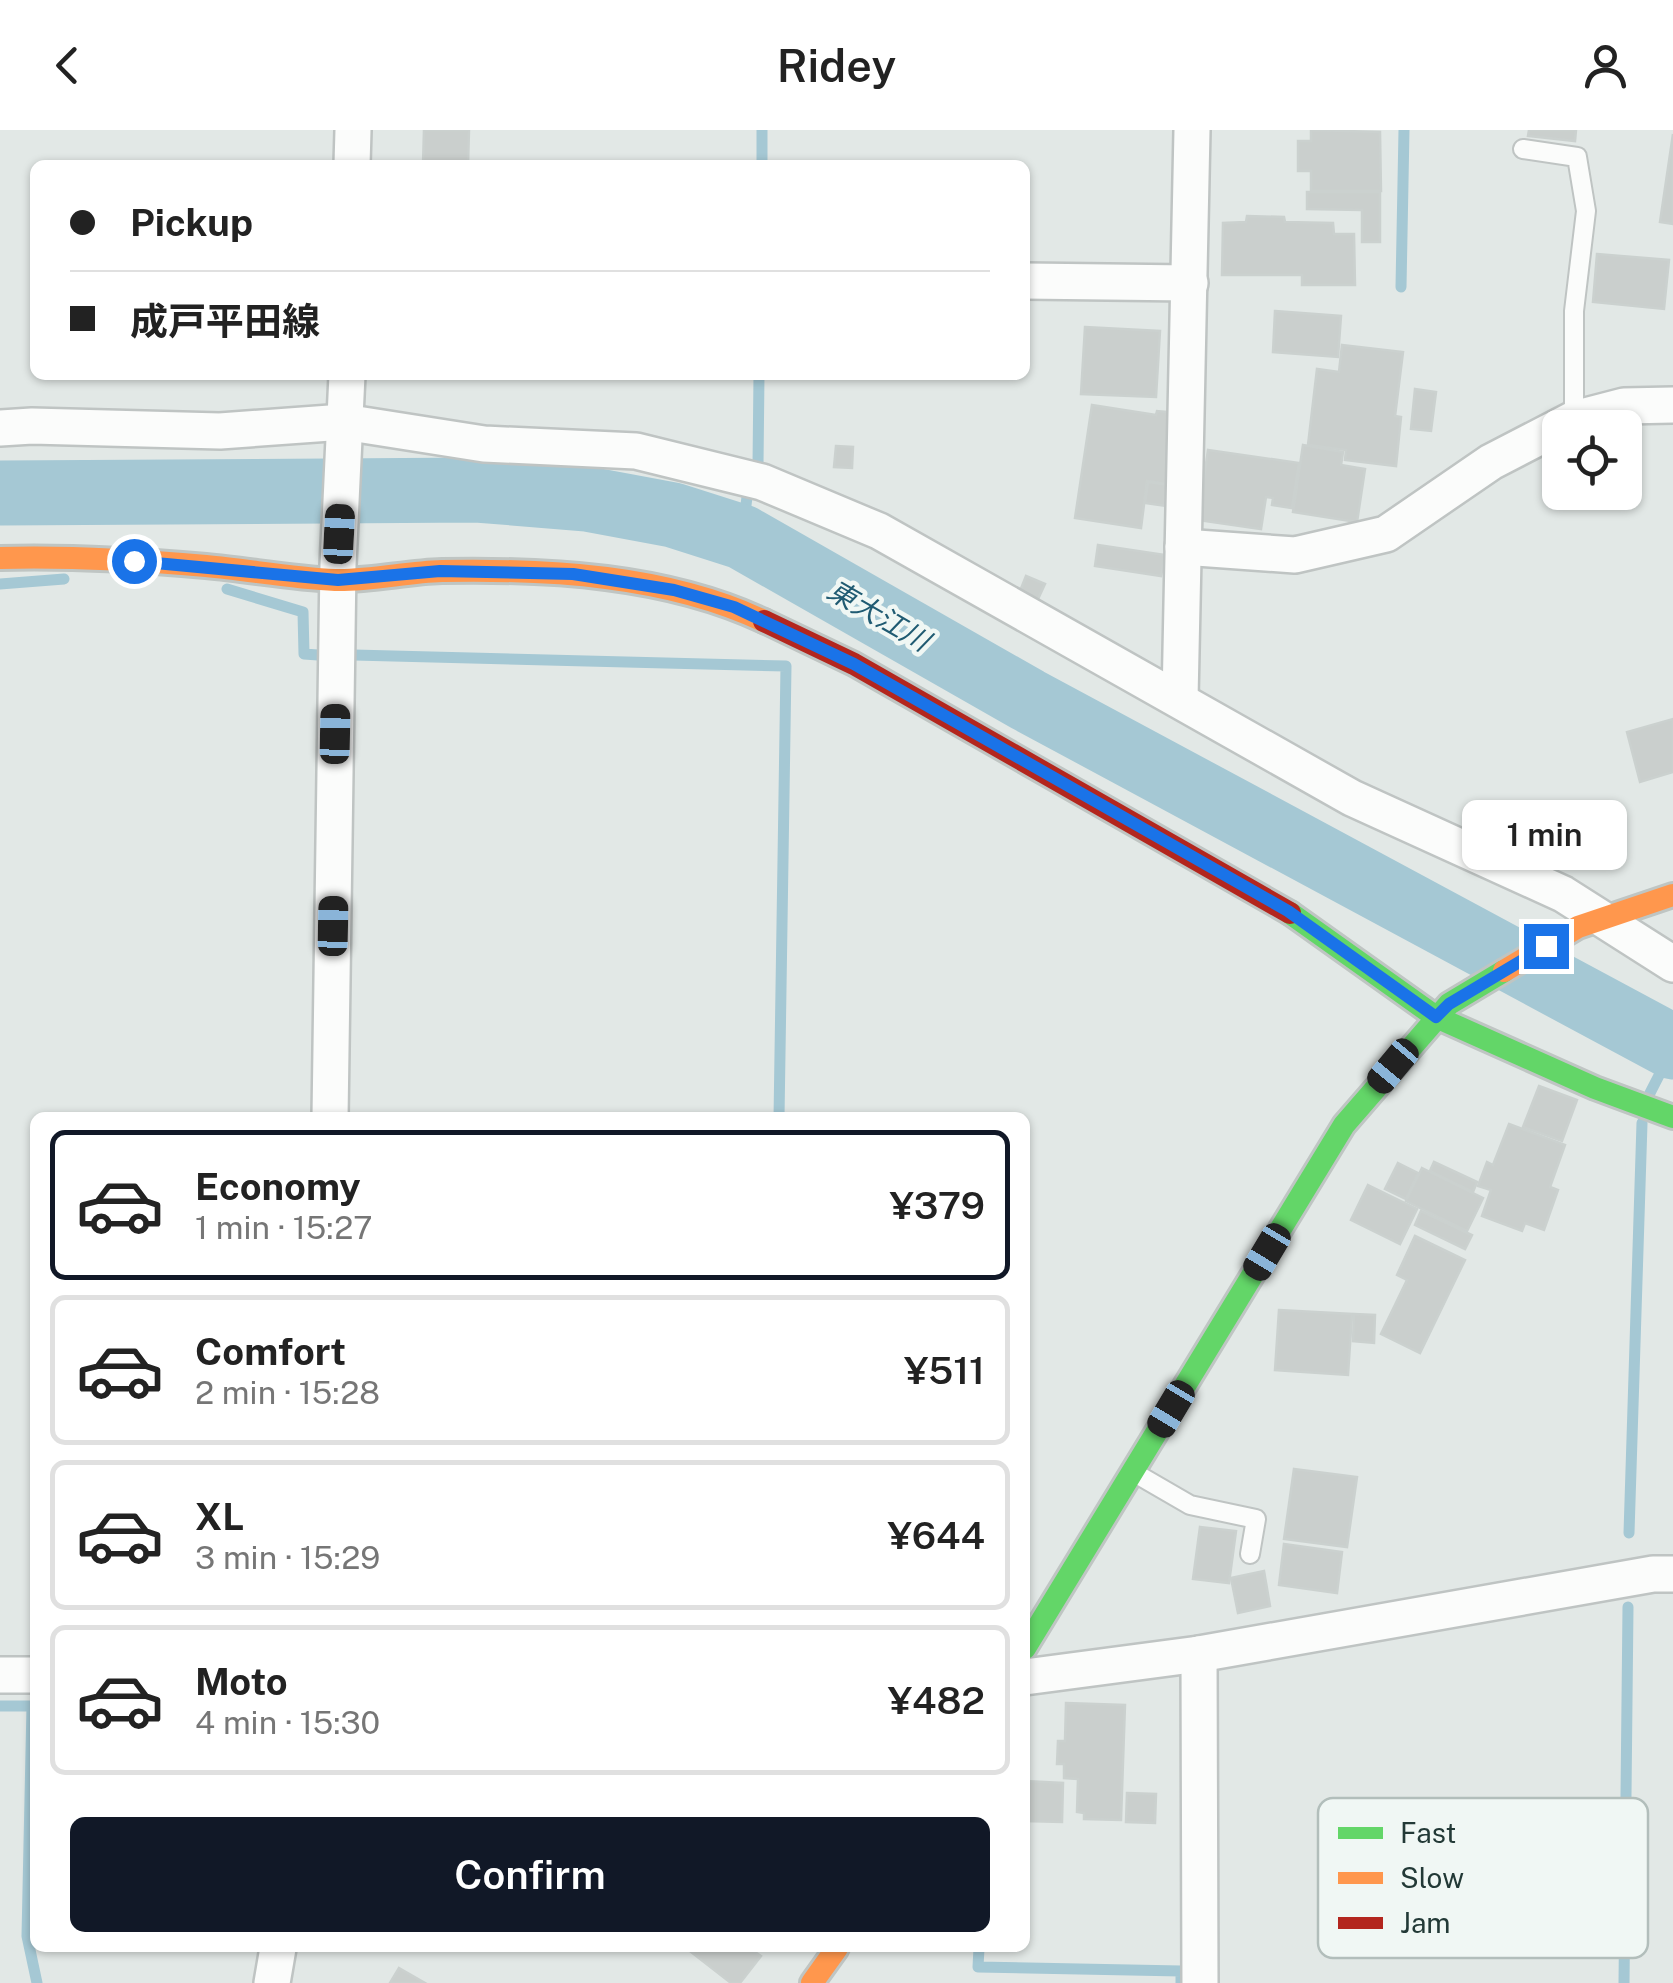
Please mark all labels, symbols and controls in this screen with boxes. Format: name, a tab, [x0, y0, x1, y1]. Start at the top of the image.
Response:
icon: back	[40, 38, 95, 93]
icon: person	[1578, 38, 1633, 93]
text: Ridey	[777, 39, 896, 92]
text: Pickup	[130, 200, 253, 245]
text: 成戸平田線	[130, 299, 320, 344]
map controls	[1542, 410, 1642, 510]
button: locate	[1542, 410, 1642, 510]
car	[322, 503, 356, 565]
route start	[112, 539, 157, 584]
water label: 東大江川	[822, 573, 938, 659]
car	[319, 704, 351, 764]
callout: 1 min	[1464, 801, 1628, 871]
text: 1 min	[1506, 816, 1583, 853]
car	[317, 896, 349, 956]
route end	[1524, 924, 1569, 969]
car	[1362, 1033, 1424, 1099]
icon: car	[75, 1160, 165, 1250]
text: Economy	[195, 1164, 361, 1209]
text: ¥379	[890, 1183, 985, 1228]
text: 1 min · 15:27	[195, 1209, 372, 1246]
car	[1239, 1219, 1295, 1285]
icon: car	[75, 1325, 165, 1415]
text: Comfort	[195, 1329, 346, 1374]
text: ¥511	[904, 1348, 985, 1393]
text: 2 min · 15:28	[195, 1374, 380, 1411]
car	[1143, 1376, 1199, 1442]
icon: car	[75, 1490, 165, 1580]
text: XL	[195, 1494, 244, 1539]
text: ¥644	[888, 1513, 985, 1558]
text: 3 min · 15:29	[195, 1539, 380, 1576]
icon: car	[75, 1655, 165, 1745]
text: Moto	[195, 1659, 288, 1704]
text: ¥482	[888, 1678, 985, 1723]
text: 4 min · 15:30	[195, 1704, 380, 1741]
legend	[1318, 1798, 1648, 1958]
text: Fast	[1400, 1816, 1456, 1849]
button: Confirm	[70, 1817, 990, 1932]
text: Slow	[1400, 1861, 1464, 1894]
text: Jam	[1400, 1906, 1451, 1939]

